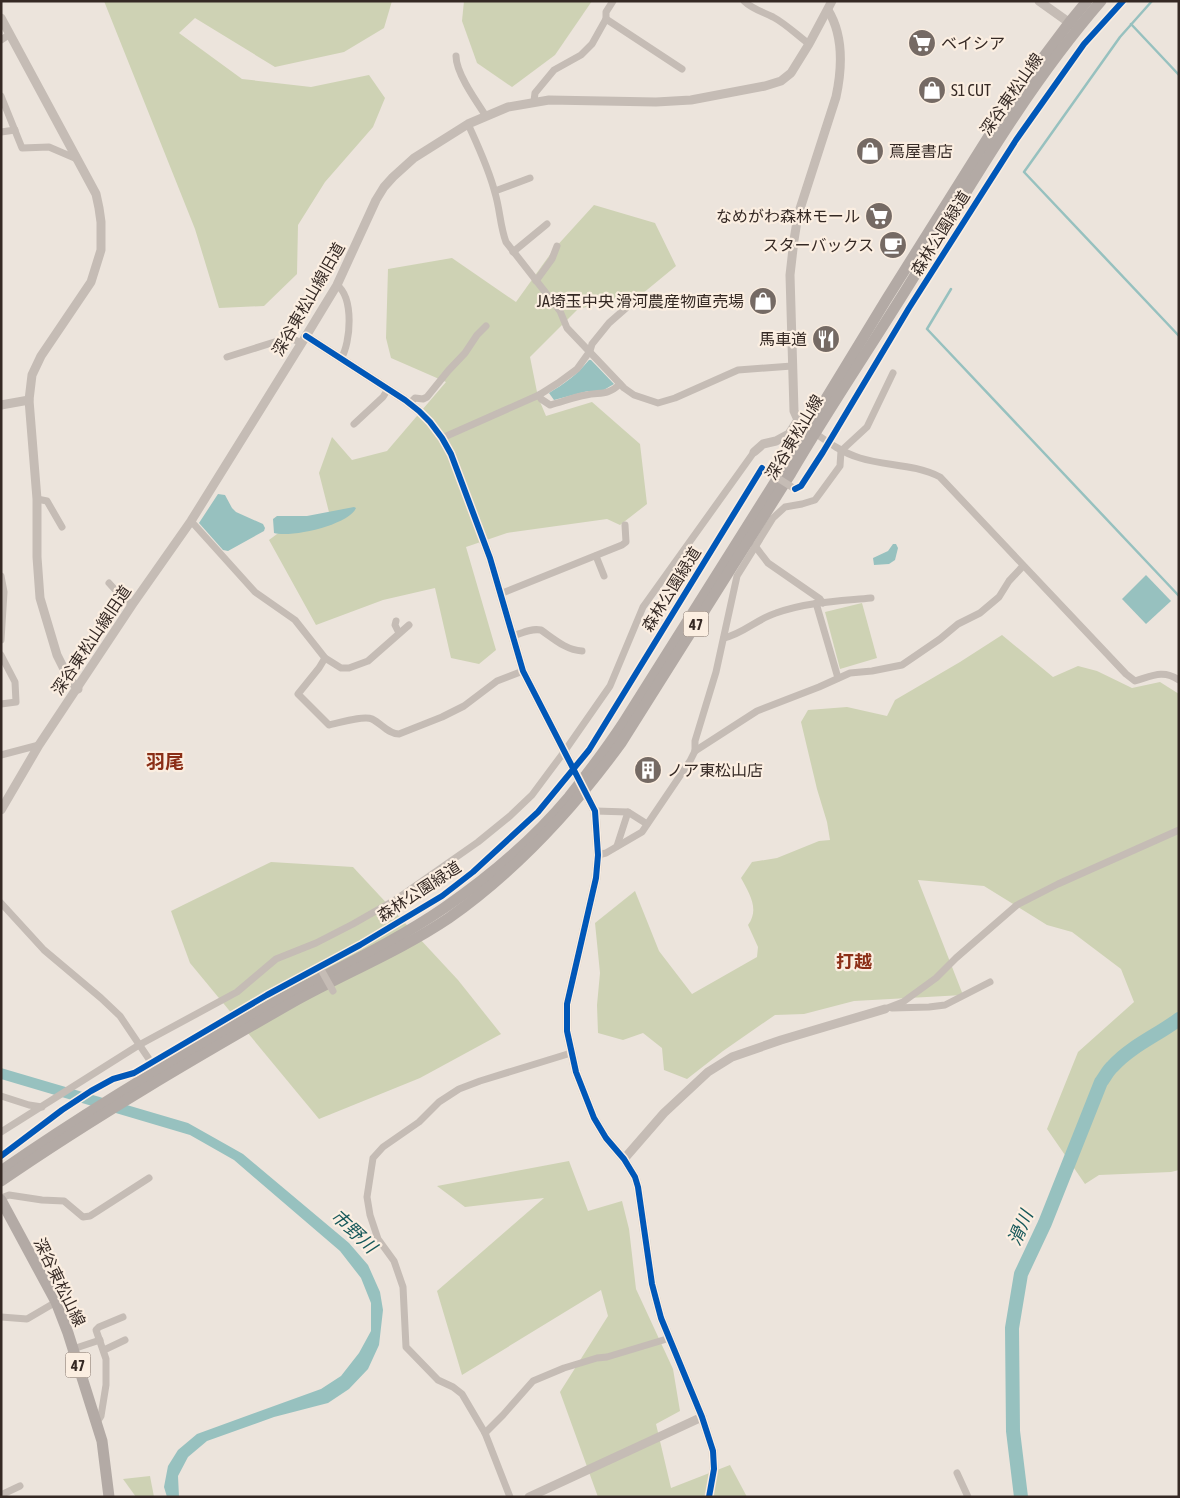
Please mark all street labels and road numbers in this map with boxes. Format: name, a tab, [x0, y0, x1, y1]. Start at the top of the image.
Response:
street label: 深谷東松山線	[976, 50, 1046, 138]
street label: 森林公園緑道	[907, 188, 973, 278]
street label: 深谷東松山線旧道	[268, 239, 348, 359]
street label: 深谷東松山線	[762, 391, 826, 483]
street label: 森林公園緑道	[638, 544, 704, 634]
street label: 深谷東松山線旧道	[48, 582, 134, 698]
road number: 47	[684, 612, 708, 636]
street label: 森林公園緑道	[374, 857, 464, 925]
street label: 深谷東松山線	[31, 1235, 89, 1329]
road number: 47	[66, 1352, 90, 1378]

